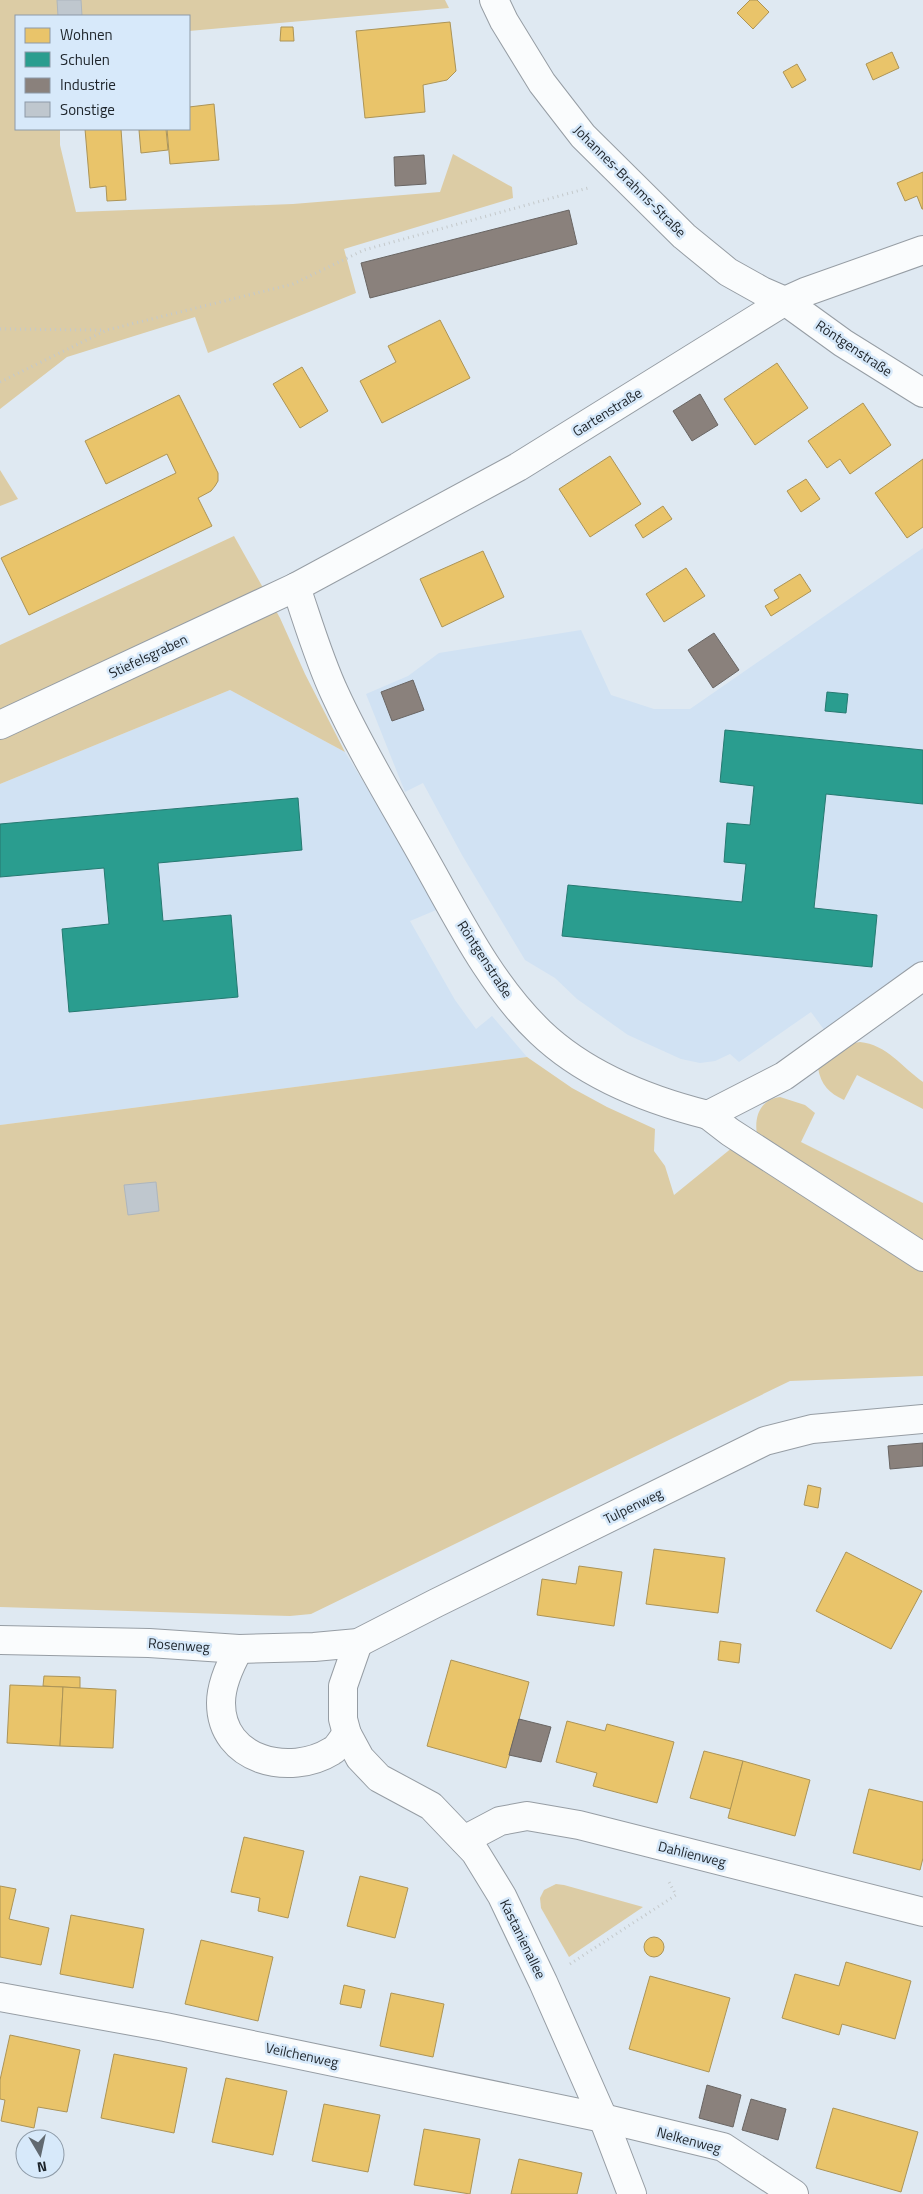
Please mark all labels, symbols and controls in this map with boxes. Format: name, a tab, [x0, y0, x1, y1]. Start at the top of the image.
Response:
legend	[15, 15, 190, 130]
text: Wohnen	[60, 23, 113, 46]
text: Schulen	[60, 48, 110, 71]
text: Industrie	[60, 73, 116, 96]
text: Sonstige	[60, 98, 115, 121]
street label: Johannes-Brahms-Straße	[569, 120, 691, 242]
street label: Röntgenstraße	[812, 314, 897, 381]
street label: Gartenstraße	[568, 382, 646, 441]
street label: Stiefelsgraben	[105, 628, 191, 683]
street label: Röntgenstraße	[453, 916, 518, 1002]
street label: Tulpenweg	[600, 1482, 666, 1529]
street label: Rosenweg	[147, 1632, 211, 1657]
street label: Dahlienweg	[656, 1835, 728, 1872]
street label: Kastanienallee	[495, 1895, 552, 1982]
street label: Veilchenweg	[264, 2037, 341, 2072]
street label: Nelkenweg	[655, 2121, 724, 2158]
north arrow	[15, 2129, 65, 2179]
text: N	[36, 2156, 49, 2178]

